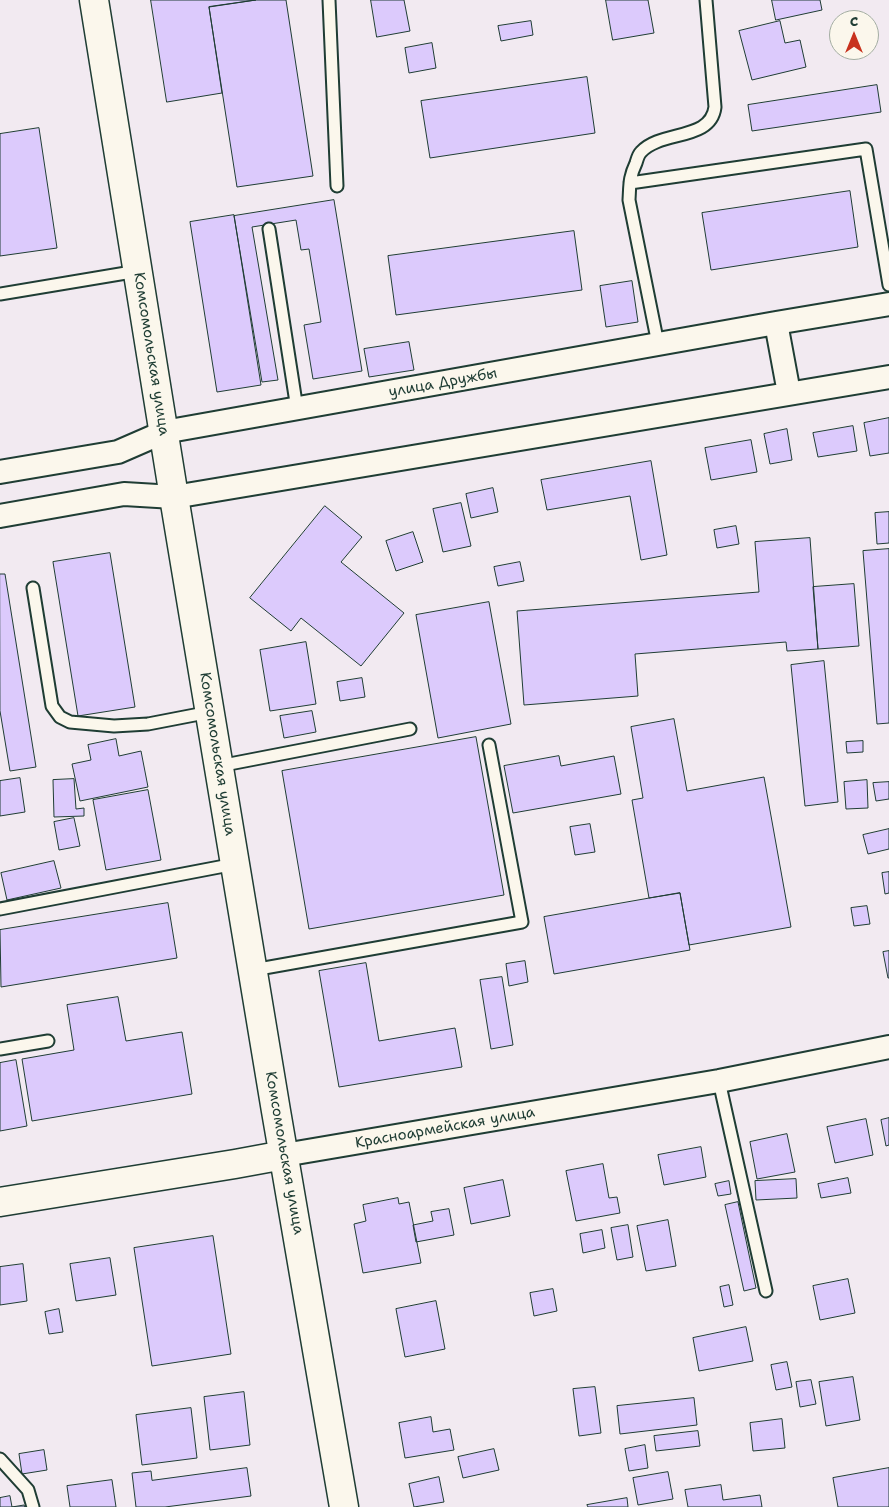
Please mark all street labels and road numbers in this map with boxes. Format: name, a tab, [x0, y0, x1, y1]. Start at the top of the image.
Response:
street label: Комсомольская улица	[129, 271, 173, 437]
street label: улица Дружбы	[387, 365, 499, 401]
street label: Комсомольская улица	[195, 671, 239, 837]
street label: Комсомольская улица	[261, 1070, 307, 1236]
street label: Красноармейская улица	[354, 1103, 536, 1153]

